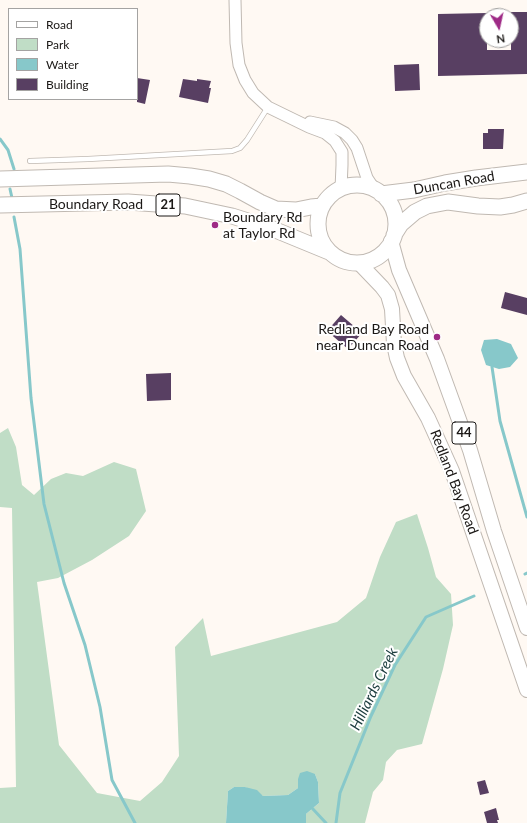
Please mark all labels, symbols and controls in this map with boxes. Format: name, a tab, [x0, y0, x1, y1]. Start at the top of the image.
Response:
legend	[8, 8, 138, 100]
north arrow	[479, 8, 519, 48]
text: Road	[46, 17, 73, 32]
text: N	[496, 32, 506, 46]
text: Park	[46, 37, 69, 52]
text: Water	[46, 57, 79, 72]
text: Building	[46, 77, 89, 92]
street label: Duncan Road	[412, 168, 496, 198]
road number: 21	[156, 194, 180, 216]
street label: Boundary Road	[49, 196, 143, 212]
place label: Boundary Rd at Taylor Rd	[223, 209, 302, 242]
marker: Boundary Rd at Taylor Rd	[210, 220, 220, 230]
place label: Redland Bay Road near Duncan Road	[316, 321, 429, 354]
marker: Redland Bay Road near Duncan Road	[432, 332, 442, 342]
road number: 44	[452, 422, 476, 444]
street label: Redland Bay Road	[426, 427, 482, 537]
water label: Hilliards Creek	[346, 645, 402, 733]

